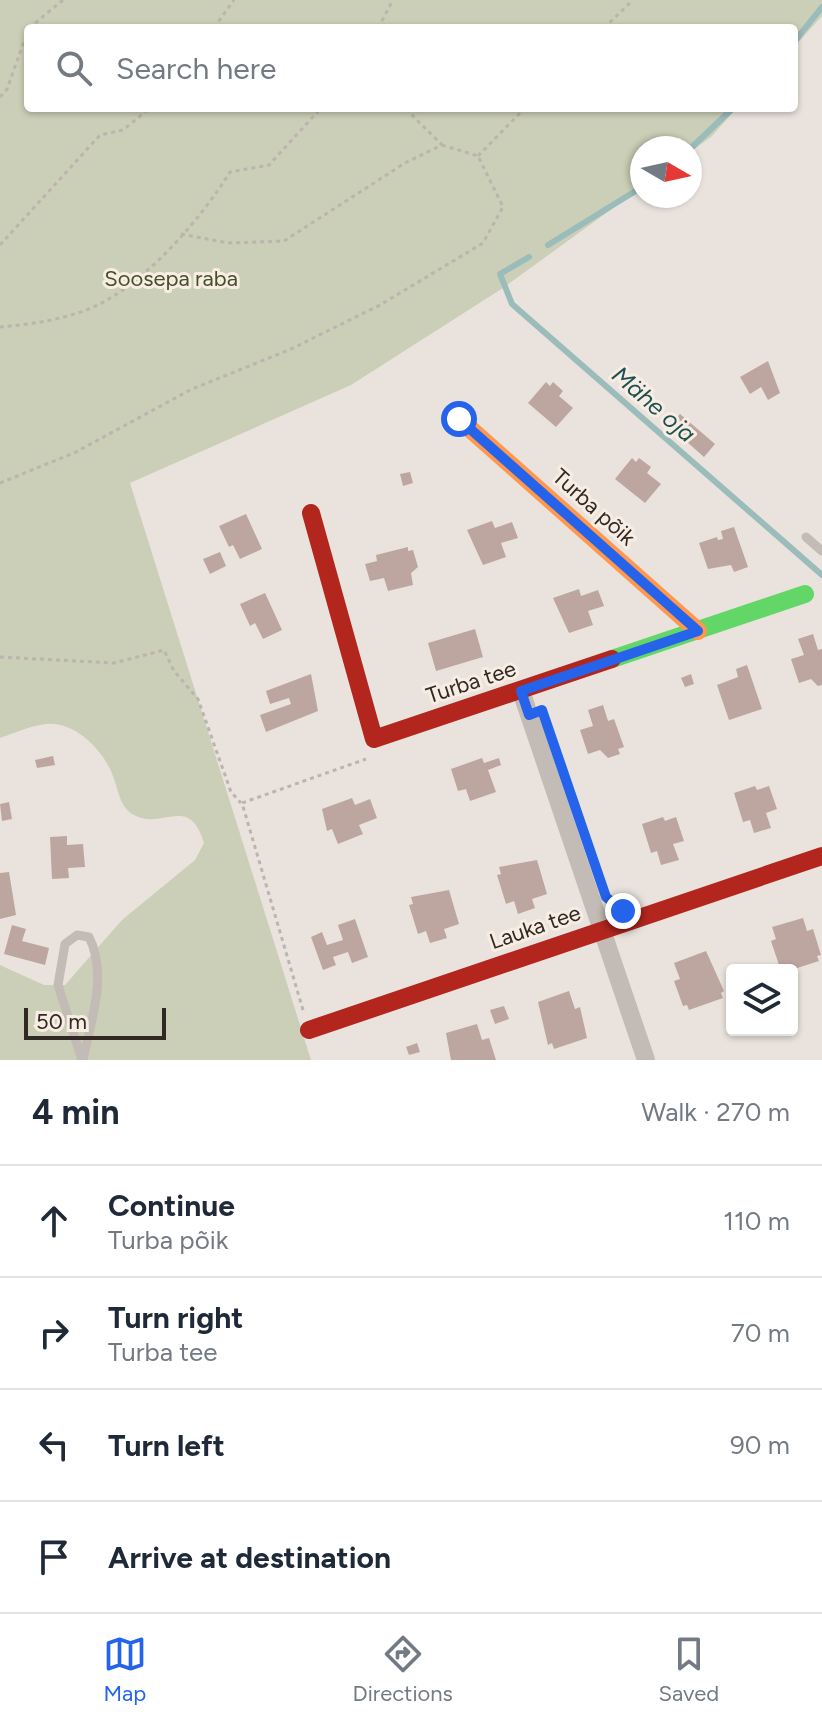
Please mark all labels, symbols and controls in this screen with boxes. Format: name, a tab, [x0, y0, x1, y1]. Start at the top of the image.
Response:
search box	[24, 24, 798, 112]
icon: search	[52, 46, 96, 90]
text: Search here	[116, 50, 276, 87]
north arrow	[630, 136, 702, 208]
park label: Soosepa raba	[104, 265, 238, 292]
water label: Mähe oja	[606, 360, 702, 448]
route start	[441, 401, 477, 437]
street label: Turba põik	[547, 463, 641, 551]
street label: Turba tee	[423, 655, 519, 709]
route end	[605, 893, 641, 929]
street label: Lauka tee	[486, 899, 584, 955]
map controls	[726, 964, 798, 1036]
button: layers	[726, 964, 798, 1036]
scale bar	[24, 1004, 166, 1040]
text: 50 m	[36, 1008, 87, 1035]
text: 4 min	[32, 1092, 119, 1133]
text: Walk · 270 m	[641, 1096, 790, 1128]
text: Continue	[108, 1187, 235, 1224]
icon: ahead	[32, 1199, 76, 1243]
text: 110 m	[723, 1205, 790, 1237]
text: Turba põik	[108, 1224, 228, 1256]
text: Turn right	[108, 1299, 243, 1336]
icon: right	[32, 1311, 76, 1355]
text: 70 m	[731, 1317, 790, 1349]
text: Turba tee	[108, 1336, 218, 1368]
icon: left	[32, 1423, 76, 1467]
text: Turn left	[108, 1427, 225, 1464]
text: 90 m	[730, 1429, 790, 1461]
icon: arrive	[32, 1535, 76, 1579]
text: Arrive at destination	[108, 1539, 391, 1576]
tab: Map	[103, 1632, 147, 1707]
tab: Directions	[353, 1632, 453, 1707]
tab: Saved	[658, 1632, 719, 1707]

